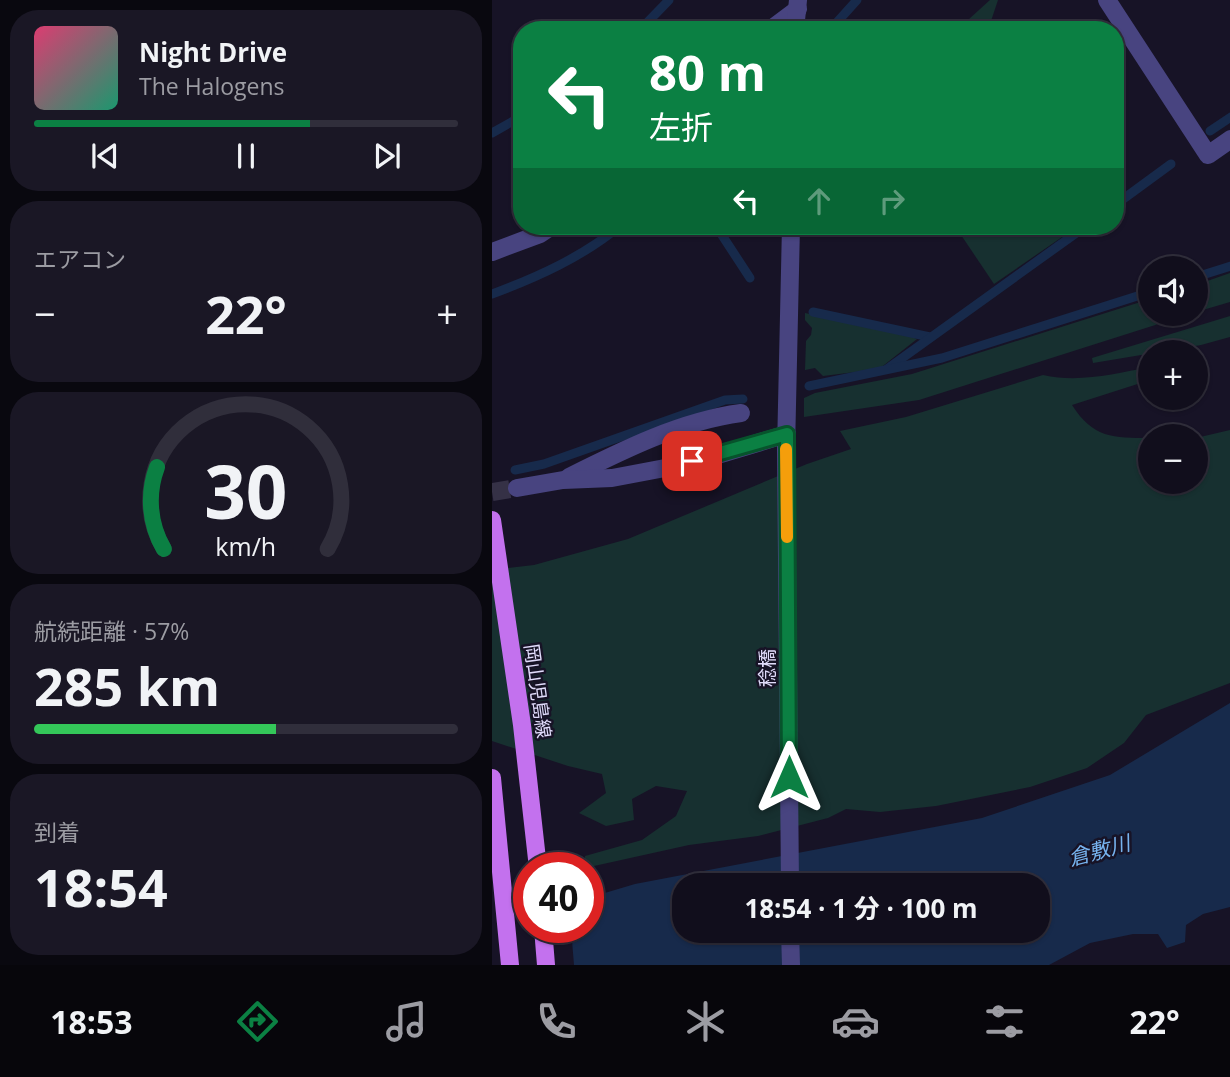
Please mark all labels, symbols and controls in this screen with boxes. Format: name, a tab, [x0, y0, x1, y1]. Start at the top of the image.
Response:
text: Night Drive	[139, 34, 287, 70]
text: 80 m	[649, 39, 766, 105]
icon: left	[534, 49, 625, 140]
text: The Halogens	[139, 70, 285, 102]
text: 左折	[649, 105, 713, 148]
icon: previous	[86, 137, 124, 175]
icon: pause	[227, 137, 265, 175]
icon: next	[368, 137, 406, 175]
icon: left	[727, 182, 765, 220]
icon: ahead	[800, 182, 838, 220]
icon: right	[873, 182, 911, 220]
text: エアコン	[34, 243, 126, 275]
map controls	[1138, 256, 1208, 494]
button: sound	[1138, 256, 1208, 326]
text: 22°	[205, 278, 287, 349]
text: −	[34, 287, 56, 339]
text: +	[436, 287, 458, 339]
button: +	[1138, 340, 1208, 410]
button: −	[1138, 424, 1208, 494]
pin	[662, 431, 722, 491]
text: 30	[204, 441, 288, 540]
icon: arrive	[673, 442, 711, 480]
text: km/h	[216, 528, 276, 562]
text: 航続距離 · 57%	[34, 615, 189, 647]
street label: 岡山児島線	[519, 642, 557, 740]
street label: 稔橋	[754, 649, 780, 687]
text: 285 km	[34, 650, 220, 721]
position arrow	[752, 740, 826, 814]
text: 到着	[34, 816, 80, 848]
water label: 倉敷川	[1065, 828, 1135, 872]
text: 18:54	[34, 851, 168, 922]
speed limit sign: 40	[513, 852, 604, 943]
text: 18:54 · 1 分 · 100 m	[744, 890, 978, 926]
icon: directions	[233, 997, 282, 1046]
icon: music	[382, 997, 431, 1046]
icon: phone	[532, 997, 581, 1046]
icon: climate	[681, 997, 730, 1046]
icon: car	[831, 997, 880, 1046]
icon: filters	[980, 997, 1029, 1046]
text: 18:53	[50, 1000, 133, 1043]
text: 22°	[1129, 1000, 1180, 1043]

